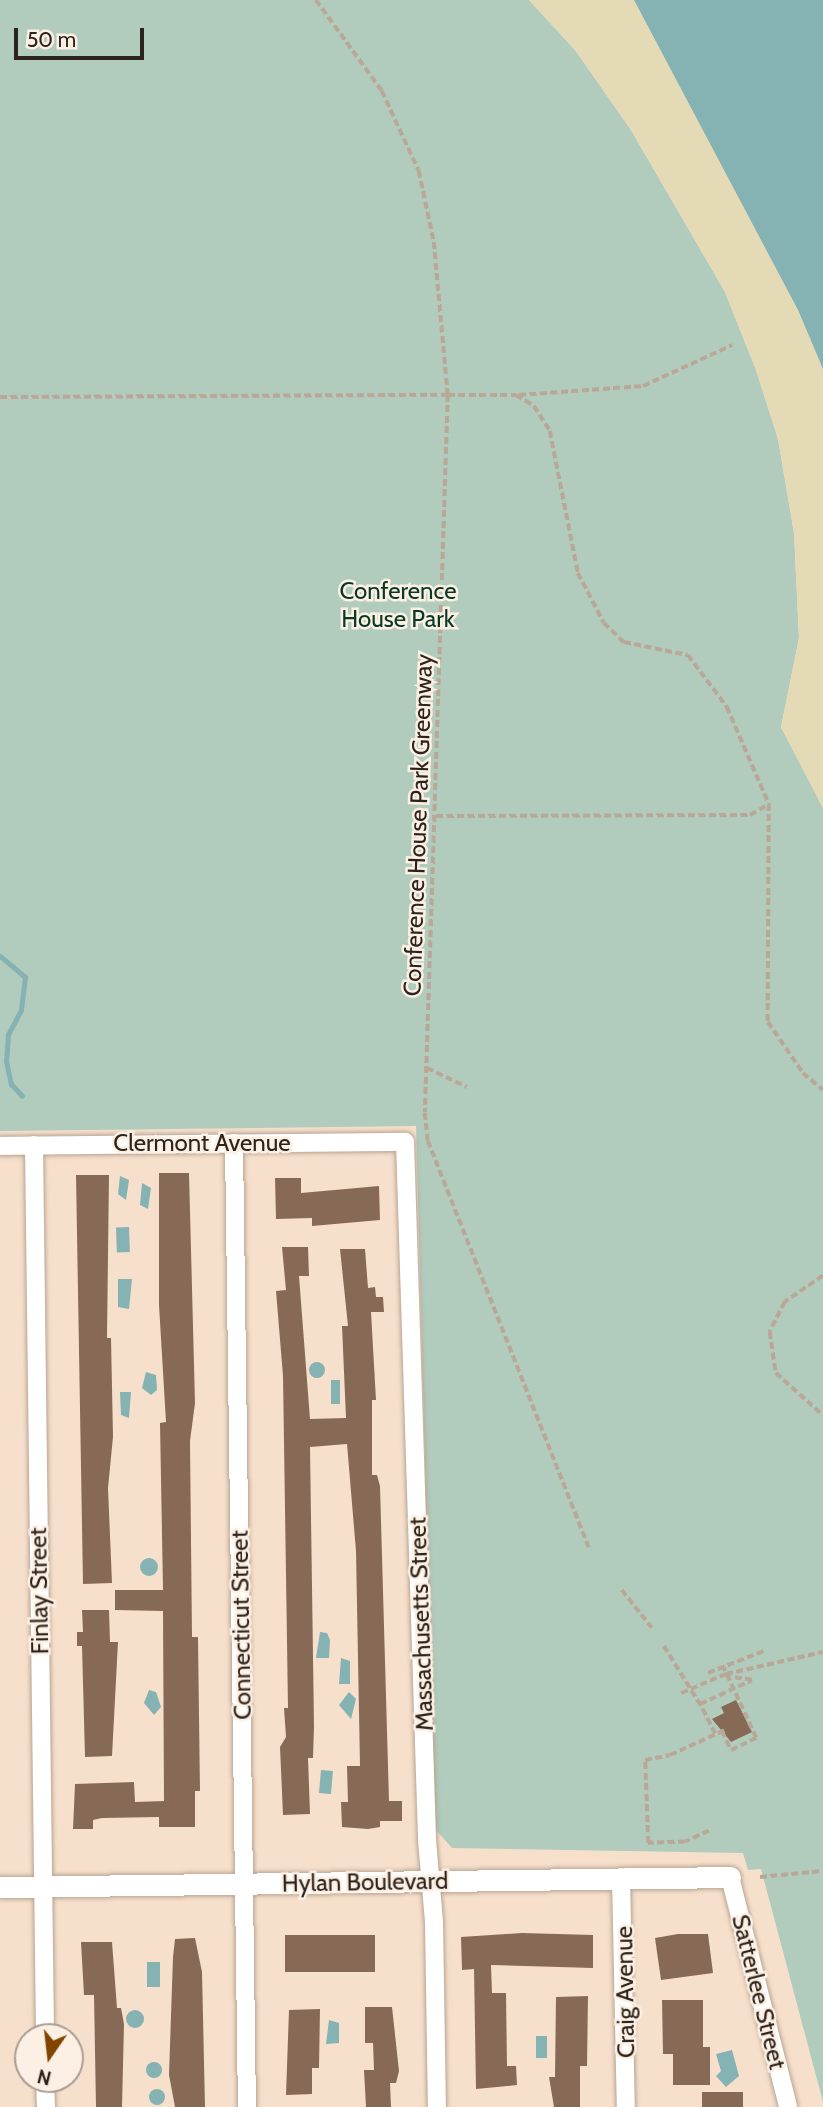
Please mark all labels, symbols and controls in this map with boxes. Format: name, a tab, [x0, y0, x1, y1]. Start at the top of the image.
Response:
scale bar	[18, 14, 147, 58]
text: 50 m	[27, 27, 76, 52]
park label: Conference House Park	[340, 577, 456, 633]
street label: Conference House Park Greenway	[398, 653, 438, 997]
street label: Clermont Avenue	[113, 1129, 291, 1157]
street label: Massachusetts Street	[403, 1516, 439, 1732]
street label: Finlay Street	[23, 1527, 55, 1655]
street label: Connecticut Street	[225, 1530, 257, 1720]
street label: Hylan Boulevard	[282, 1866, 448, 1898]
street label: Satterlee Street	[726, 1912, 792, 2072]
street label: Craig Avenue	[609, 1926, 641, 2058]
north arrow	[14, 2023, 84, 2093]
text: N	[35, 2064, 54, 2090]

